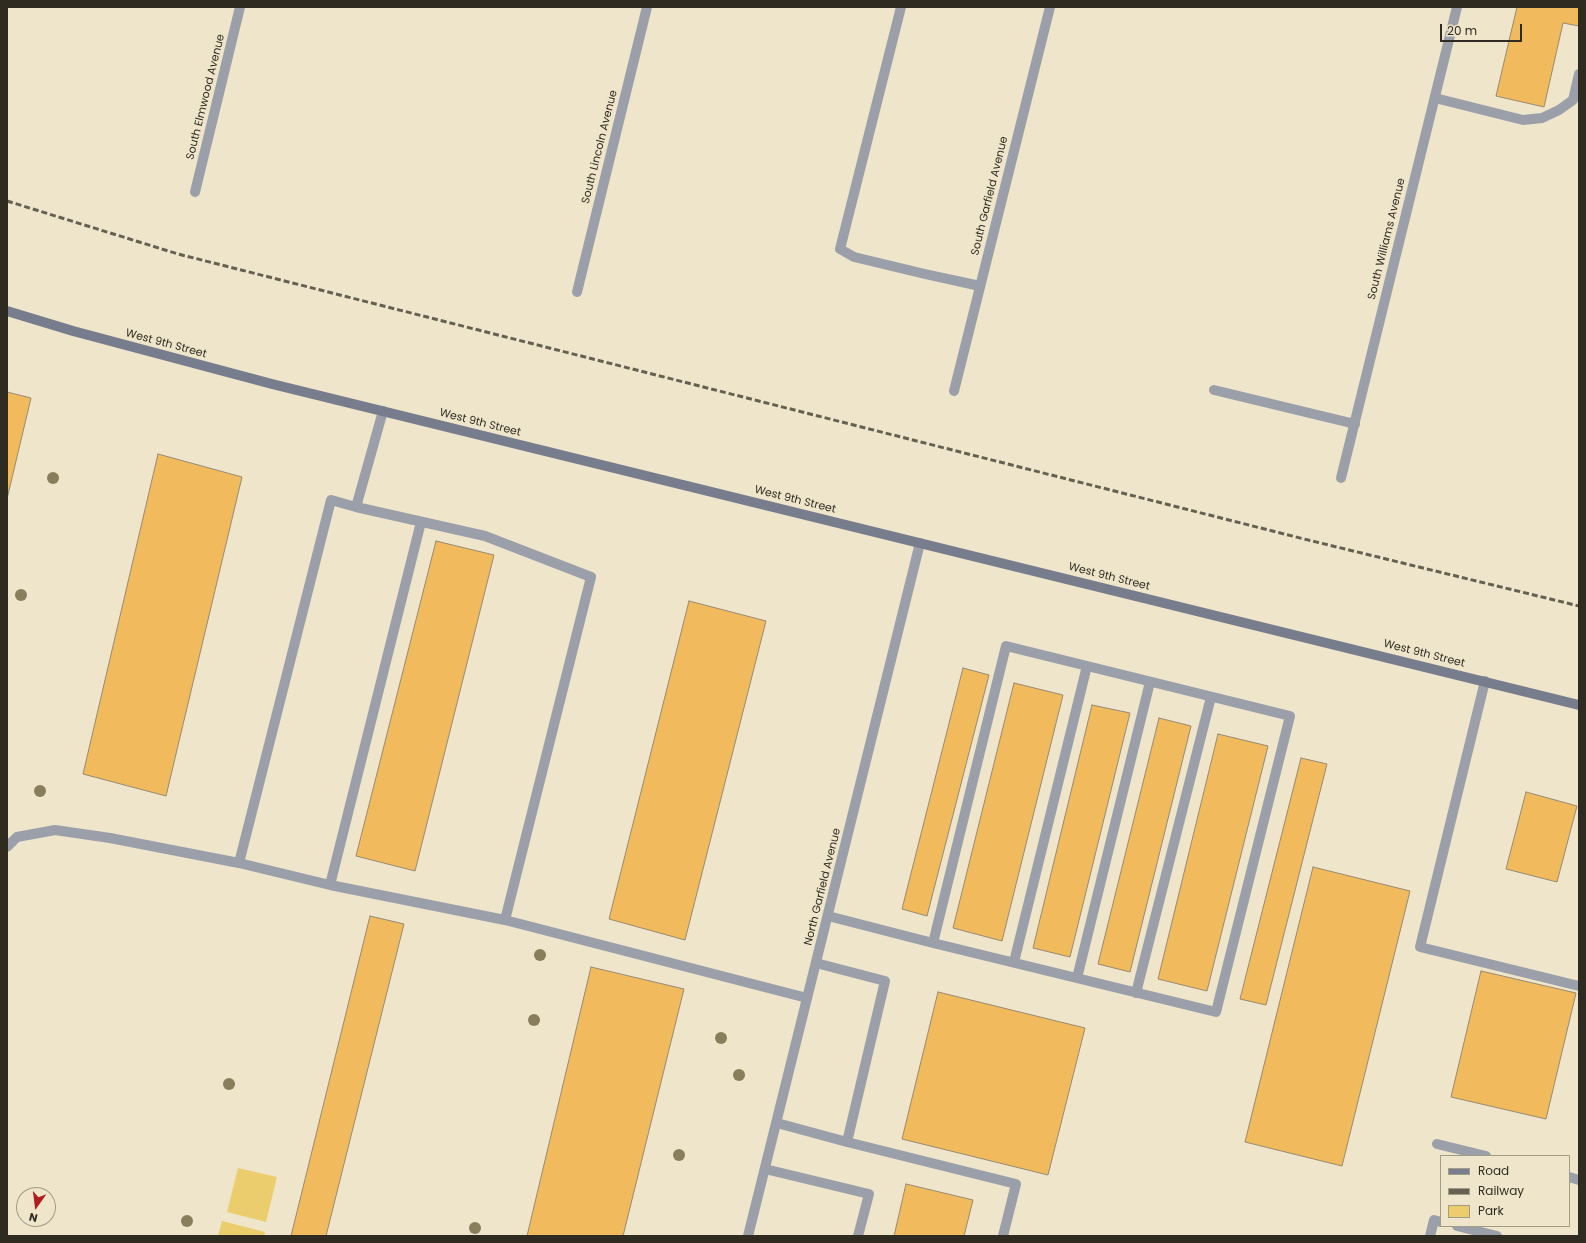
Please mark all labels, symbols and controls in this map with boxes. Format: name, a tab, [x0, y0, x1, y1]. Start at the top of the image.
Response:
scale bar	[1442, 16, 1524, 42]
text: 20 m	[1447, 22, 1477, 39]
street label: South Elmwood Avenue	[184, 33, 228, 161]
street label: South Lincoln Avenue	[579, 89, 621, 205]
street label: South Garfield Avenue	[969, 135, 1011, 257]
street label: South Williams Avenue	[1365, 177, 1409, 301]
street label: West 9th Street	[124, 327, 208, 361]
street label: West 9th Street	[438, 407, 522, 439]
street label: West 9th Street	[753, 484, 837, 516]
street label: West 9th Street	[1067, 561, 1151, 593]
street label: West 9th Street	[1382, 638, 1466, 670]
street label: North Garfield Avenue	[802, 827, 844, 947]
legend	[1440, 1155, 1570, 1227]
text: Road	[1478, 1162, 1509, 1179]
text: Railway	[1478, 1182, 1524, 1199]
north arrow	[16, 1187, 56, 1227]
text: Park	[1478, 1202, 1504, 1219]
text: N	[27, 1209, 39, 1226]

